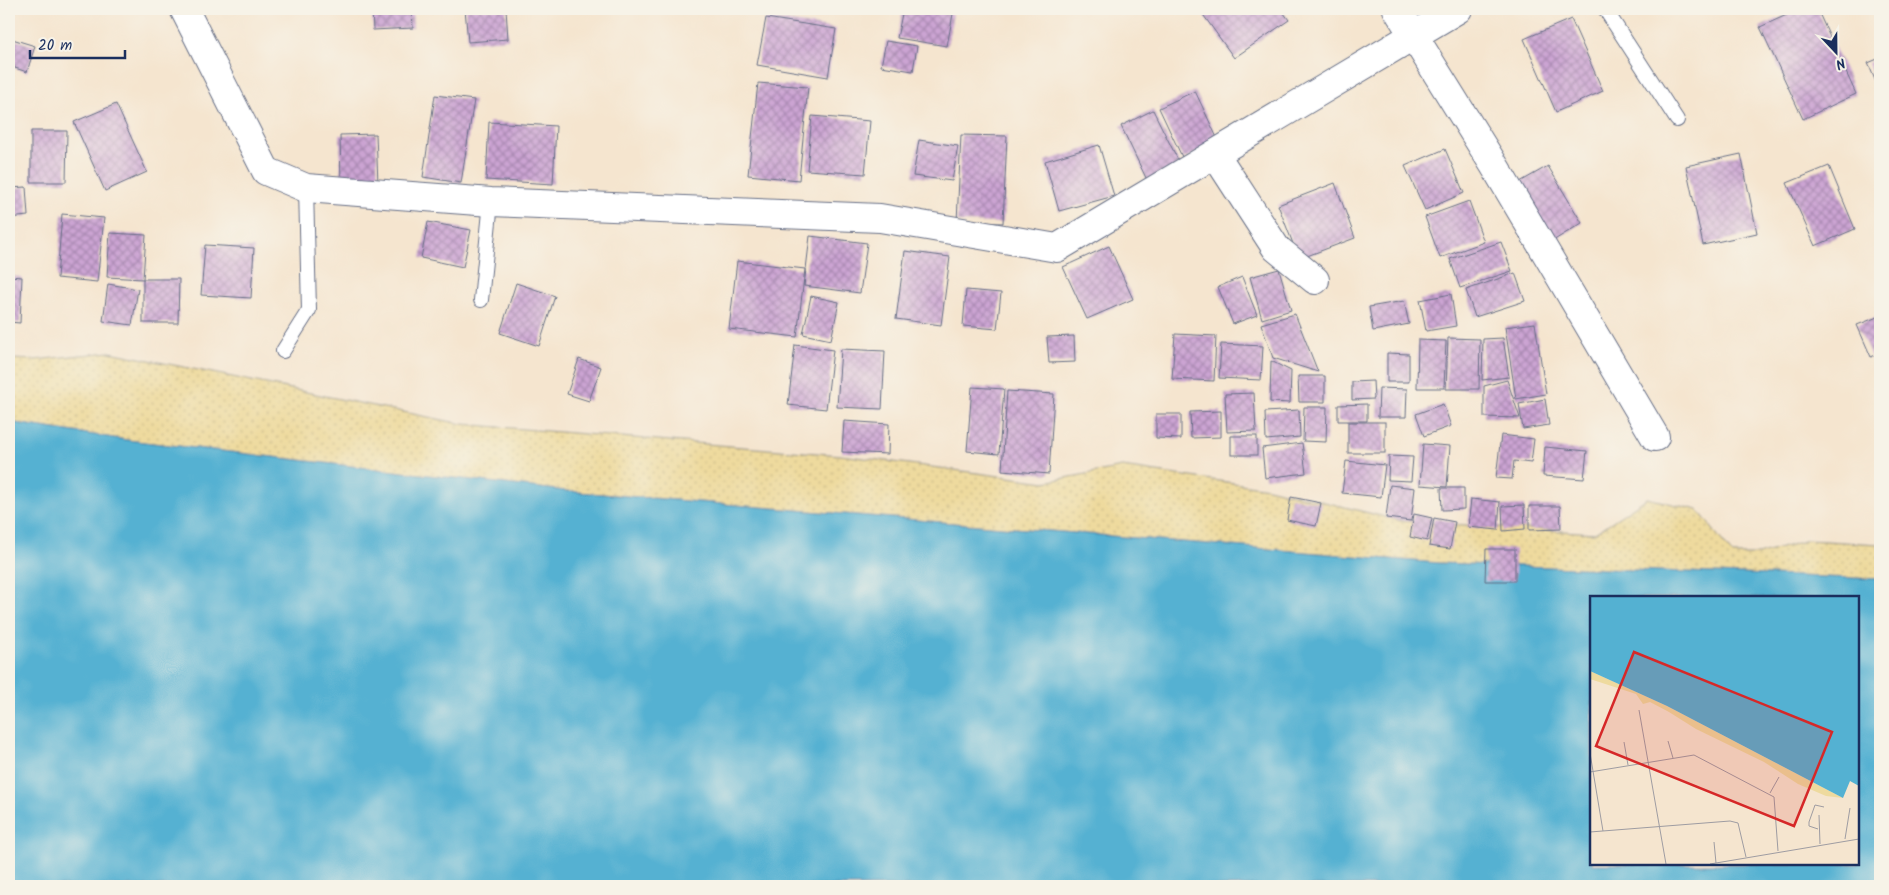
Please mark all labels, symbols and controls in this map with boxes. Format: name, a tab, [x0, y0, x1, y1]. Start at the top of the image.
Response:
scale bar	[30, 28, 125, 60]
north arrow	[1812, 28, 1862, 78]
text: 20 m	[38, 34, 72, 58]
text: N	[1832, 51, 1849, 75]
inset map	[1590, 596, 1859, 865]

